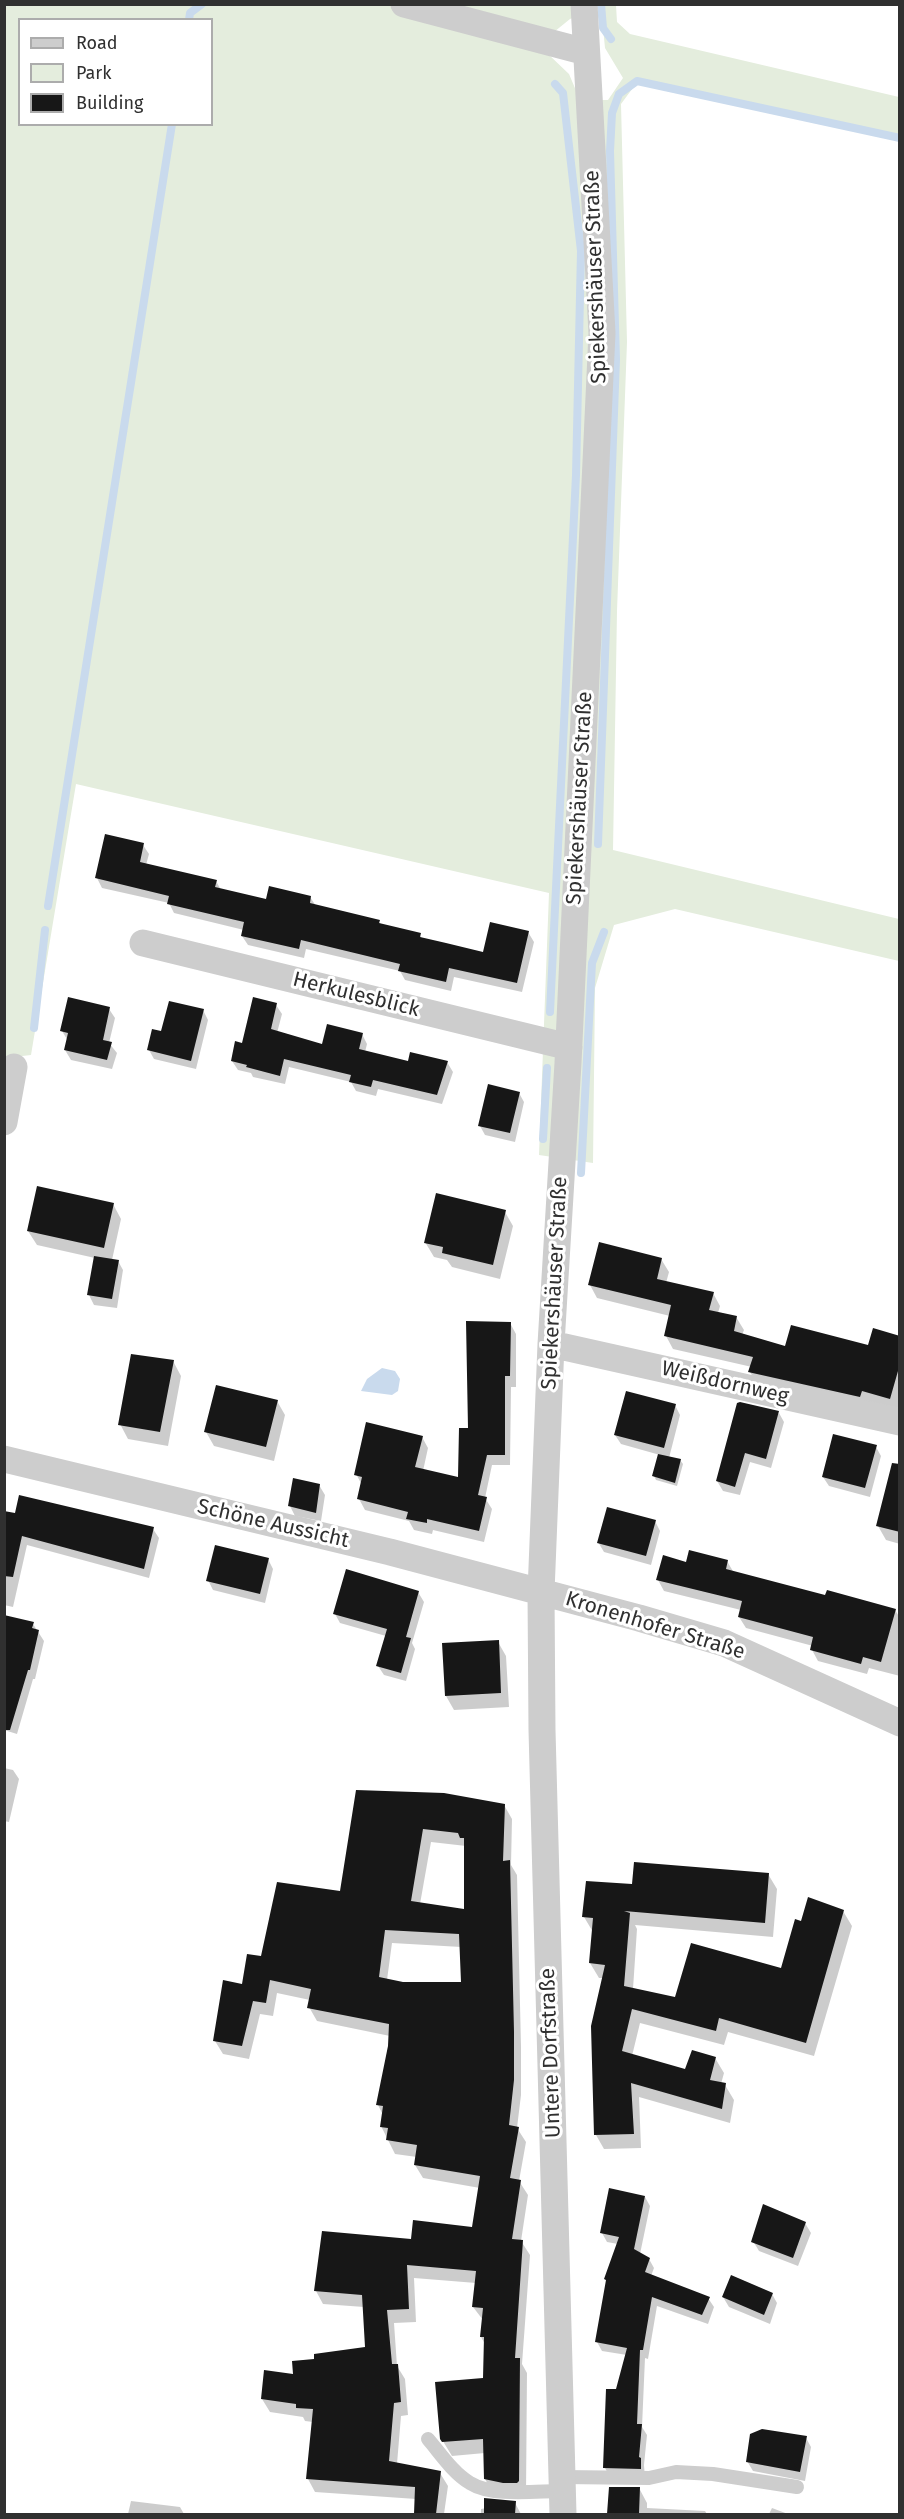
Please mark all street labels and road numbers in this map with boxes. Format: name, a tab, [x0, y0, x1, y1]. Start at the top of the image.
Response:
street label: Spiekershäuser Straße	[580, 170, 612, 384]
street label: Spiekershäuser Straße	[562, 691, 598, 905]
street label: Herkulesblick	[290, 967, 422, 1023]
street label: Spiekershäuser Straße	[537, 1176, 573, 1390]
street label: Weißdornweg	[659, 1356, 791, 1410]
street label: Schöne Aussicht	[195, 1494, 351, 1554]
street label: Kronenhofer Straße	[562, 1587, 748, 1665]
street label: Untere Dorfstraße	[535, 1967, 567, 2139]

